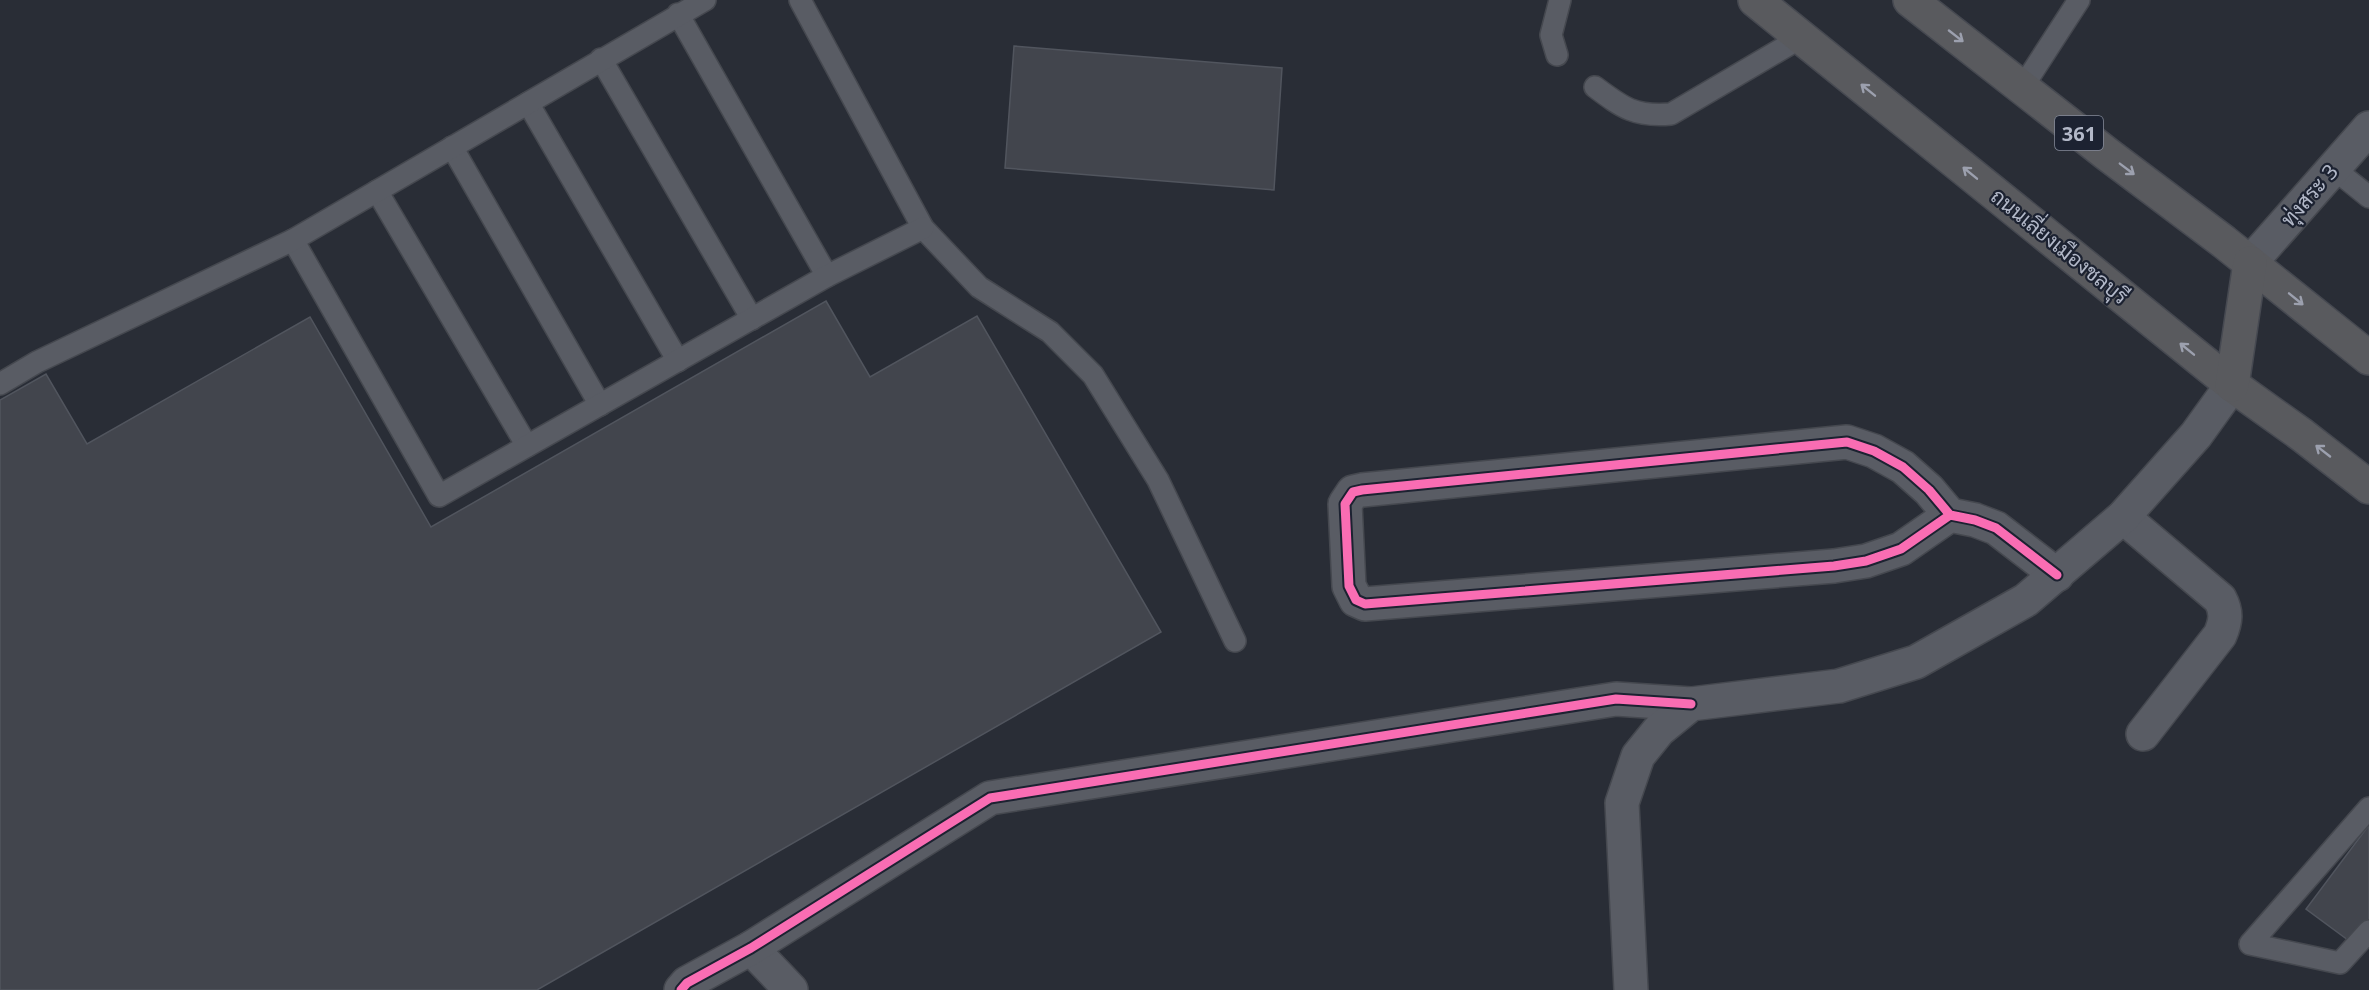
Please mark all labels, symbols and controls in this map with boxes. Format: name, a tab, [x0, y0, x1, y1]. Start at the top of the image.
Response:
one-way arrow	[1948, 30, 1964, 43]
one-way arrow	[1861, 84, 1877, 97]
road number: 361	[2055, 116, 2103, 150]
street label: ทุ่งสระ 3	[2274, 158, 2345, 233]
one-way arrow	[2118, 163, 2134, 175]
one-way arrow	[1963, 166, 1979, 179]
street label: ถนนเลี่ยงเมืองชลบุรี	[1985, 178, 2138, 311]
one-way arrow	[2288, 293, 2304, 306]
one-way arrow	[2179, 342, 2195, 355]
one-way arrow	[2315, 444, 2331, 457]

